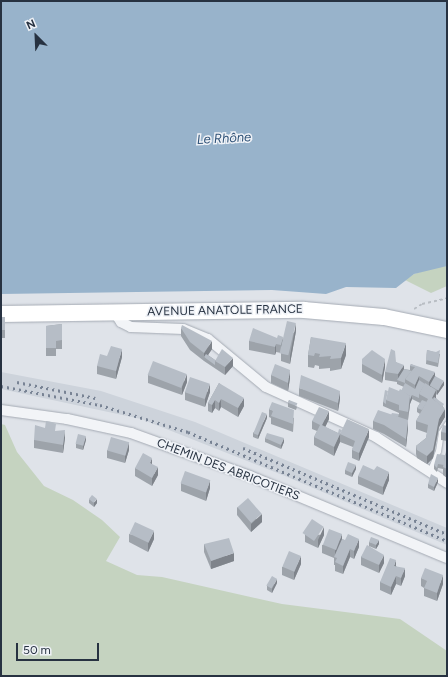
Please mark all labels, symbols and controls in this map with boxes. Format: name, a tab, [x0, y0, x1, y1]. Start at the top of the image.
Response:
north arrow	[16, 16, 56, 56]
text: N	[24, 17, 37, 32]
water label: Le Rhône	[196, 130, 252, 148]
street label: AVENUE ANATOLE FRANCE	[147, 302, 303, 320]
street label: CHEMIN DES ABRICOTIERS	[154, 436, 302, 504]
scale bar	[18, 635, 101, 661]
text: 50 m	[23, 643, 51, 657]

